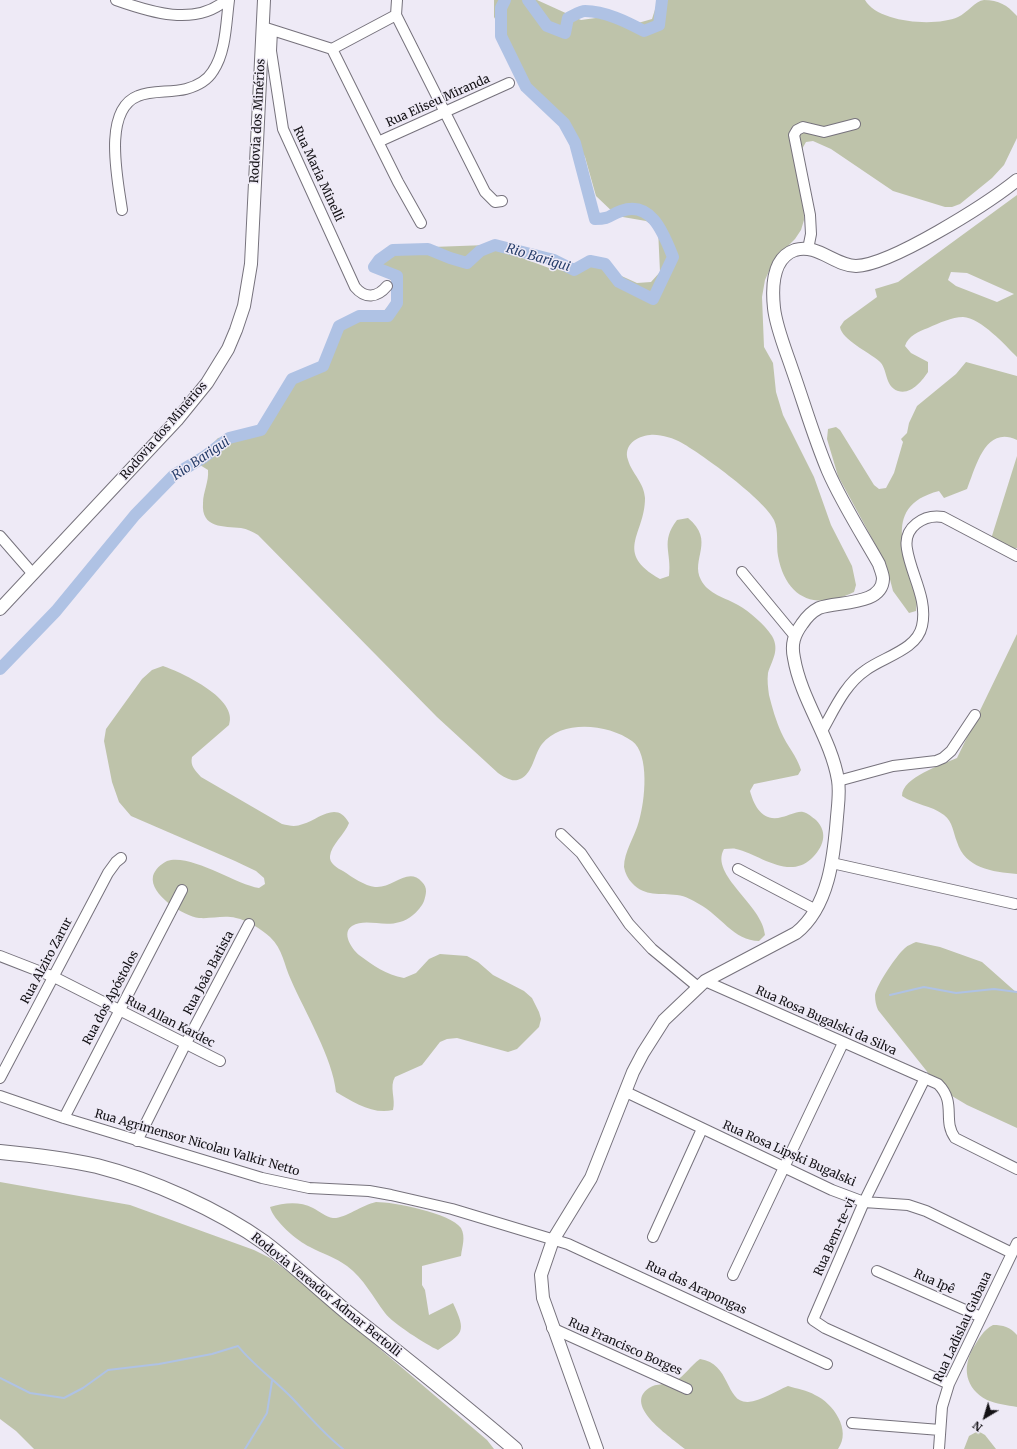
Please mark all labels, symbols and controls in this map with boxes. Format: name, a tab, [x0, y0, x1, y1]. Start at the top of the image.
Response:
street label: Rodovia dos Minérios	[248, 58, 268, 184]
street label: Rua Eliseu Miranda	[384, 72, 492, 130]
street label: Rua Maria Minelli	[290, 124, 346, 224]
water label: Rio Barigui	[504, 241, 572, 275]
street label: Rodovia dos Minérios	[118, 379, 210, 483]
water label: Rio Barigui	[169, 434, 233, 484]
street label: Rua Alziro Zarur	[18, 916, 76, 1006]
street label: Rua João Batista	[181, 929, 237, 1017]
street label: Rua dos Apóstolos	[80, 948, 142, 1048]
street label: Rua Rosa Bugalski da Silva	[753, 983, 899, 1059]
street label: Rua Allan Kardec	[123, 993, 217, 1051]
street label: Rua Agrimensor Nicolau Valkir Netto	[93, 1107, 301, 1179]
street label: Rua Rosa Lipski Bugalski	[720, 1118, 858, 1190]
street label: Rua Bem-te-vi	[811, 1196, 859, 1278]
street label: Rodovia Vereador Admar Bertolli	[248, 1230, 404, 1360]
street label: Rua das Arapongas	[643, 1258, 749, 1318]
street label: Rua Ipê	[911, 1267, 957, 1297]
street label: Rua Ladislau Gubaua	[931, 1270, 995, 1384]
street label: Rua Francisco Borges	[566, 1315, 684, 1379]
north arrow	[965, 1397, 1005, 1437]
text: N	[970, 1418, 985, 1435]

